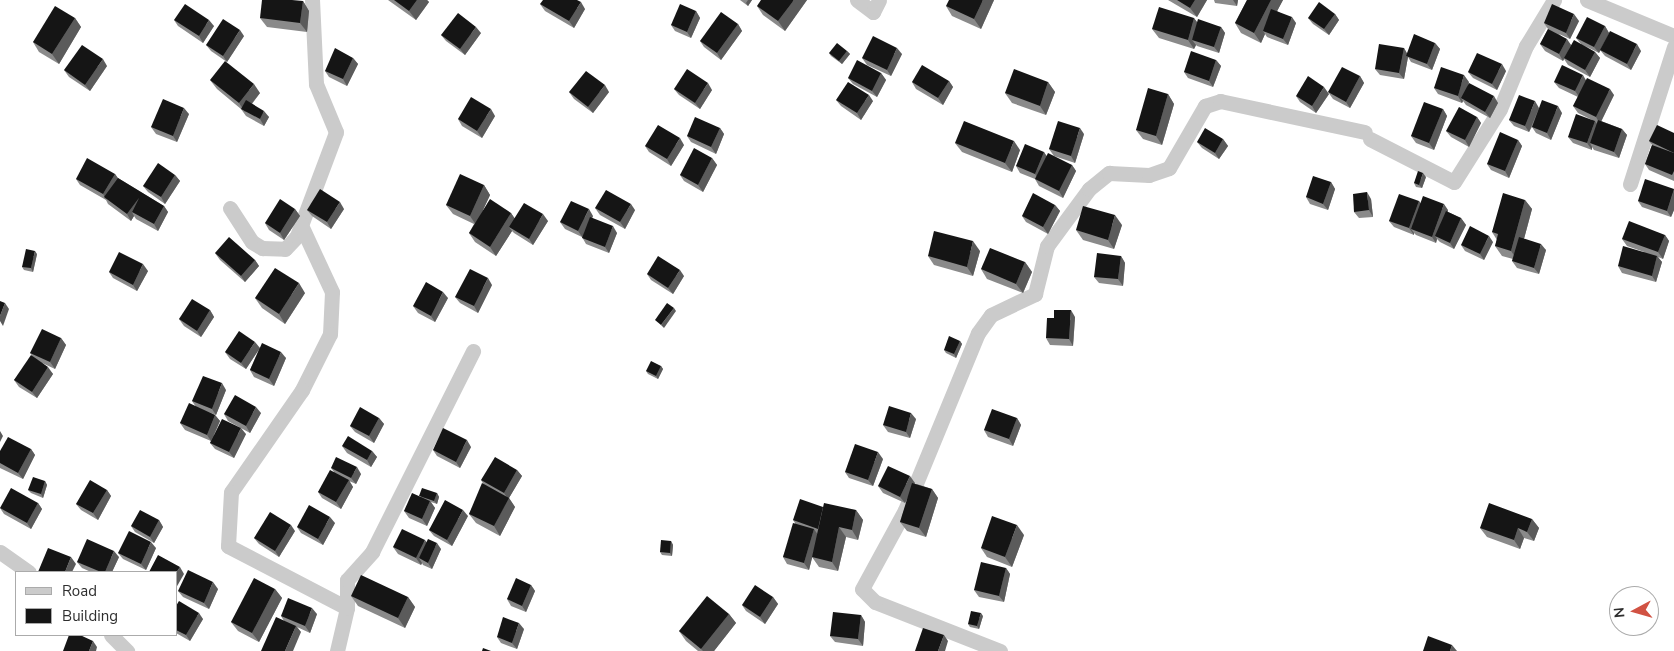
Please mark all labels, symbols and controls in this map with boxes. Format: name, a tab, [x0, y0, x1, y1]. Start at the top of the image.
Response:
legend	[15, 571, 178, 636]
text: Road	[62, 581, 97, 601]
north arrow	[1609, 586, 1659, 636]
text: Building	[62, 606, 118, 626]
text: N	[1610, 606, 1630, 619]

